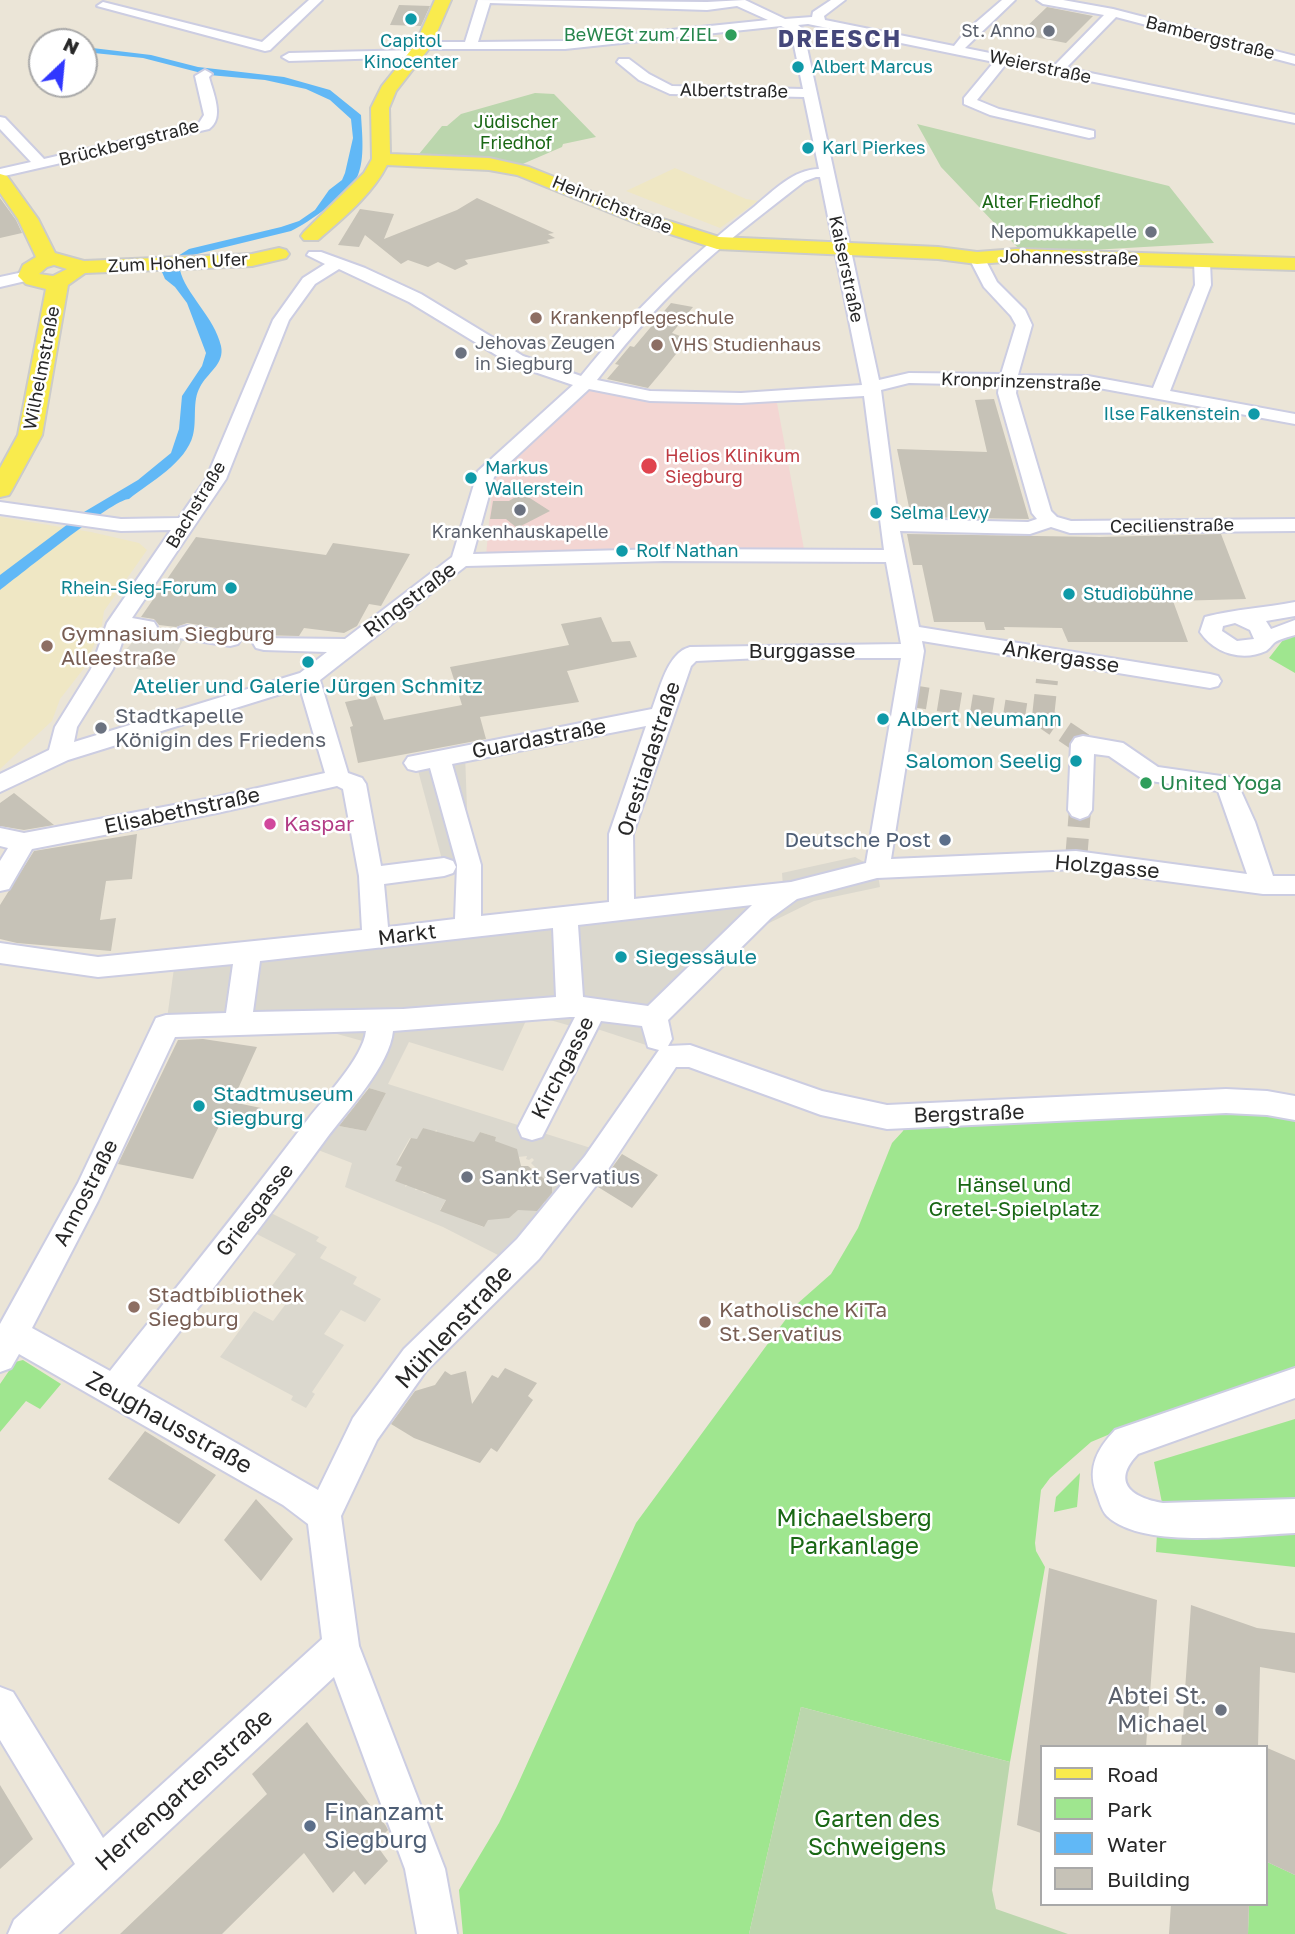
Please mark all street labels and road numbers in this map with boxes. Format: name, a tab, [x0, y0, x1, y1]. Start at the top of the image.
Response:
street label: Bambergstraße	[1143, 12, 1277, 64]
street label: Weierstraße	[987, 46, 1093, 88]
street label: Albertstraße	[680, 79, 788, 103]
street label: Brückbergstraße	[57, 115, 201, 171]
street label: Heinrichstraße	[549, 171, 675, 239]
street label: Kaiserstraße	[824, 214, 868, 324]
street label: Johannesstraße	[999, 246, 1139, 270]
street label: Zum Hohen Ufer	[107, 249, 249, 277]
street label: Wilhelmstraße	[19, 304, 65, 432]
street label: Kronprinzenstraße	[940, 368, 1102, 396]
street label: Bachstraße	[162, 458, 230, 552]
street label: Cecilienstraße	[1110, 514, 1234, 538]
street label: Ringstraße	[359, 557, 461, 643]
street label: Ankergasse	[1001, 635, 1121, 679]
street label: Burggasse	[749, 638, 855, 664]
street label: Orestiadastraße	[612, 678, 686, 840]
street label: Guardastraße	[470, 714, 608, 764]
street label: Elisabethstraße	[102, 782, 262, 840]
street label: Holzgasse	[1053, 850, 1161, 884]
street label: Markt	[376, 919, 438, 951]
street label: Kirchgasse	[526, 1013, 600, 1123]
street label: Bergstraße	[913, 1099, 1025, 1129]
street label: Annostraße	[48, 1135, 124, 1251]
street label: Griesgasse	[211, 1158, 299, 1262]
street label: Mühlenstraße	[389, 1259, 519, 1395]
street label: Zeughausstraße	[81, 1365, 257, 1481]
street label: Herrengartenstraße	[89, 1703, 279, 1877]

